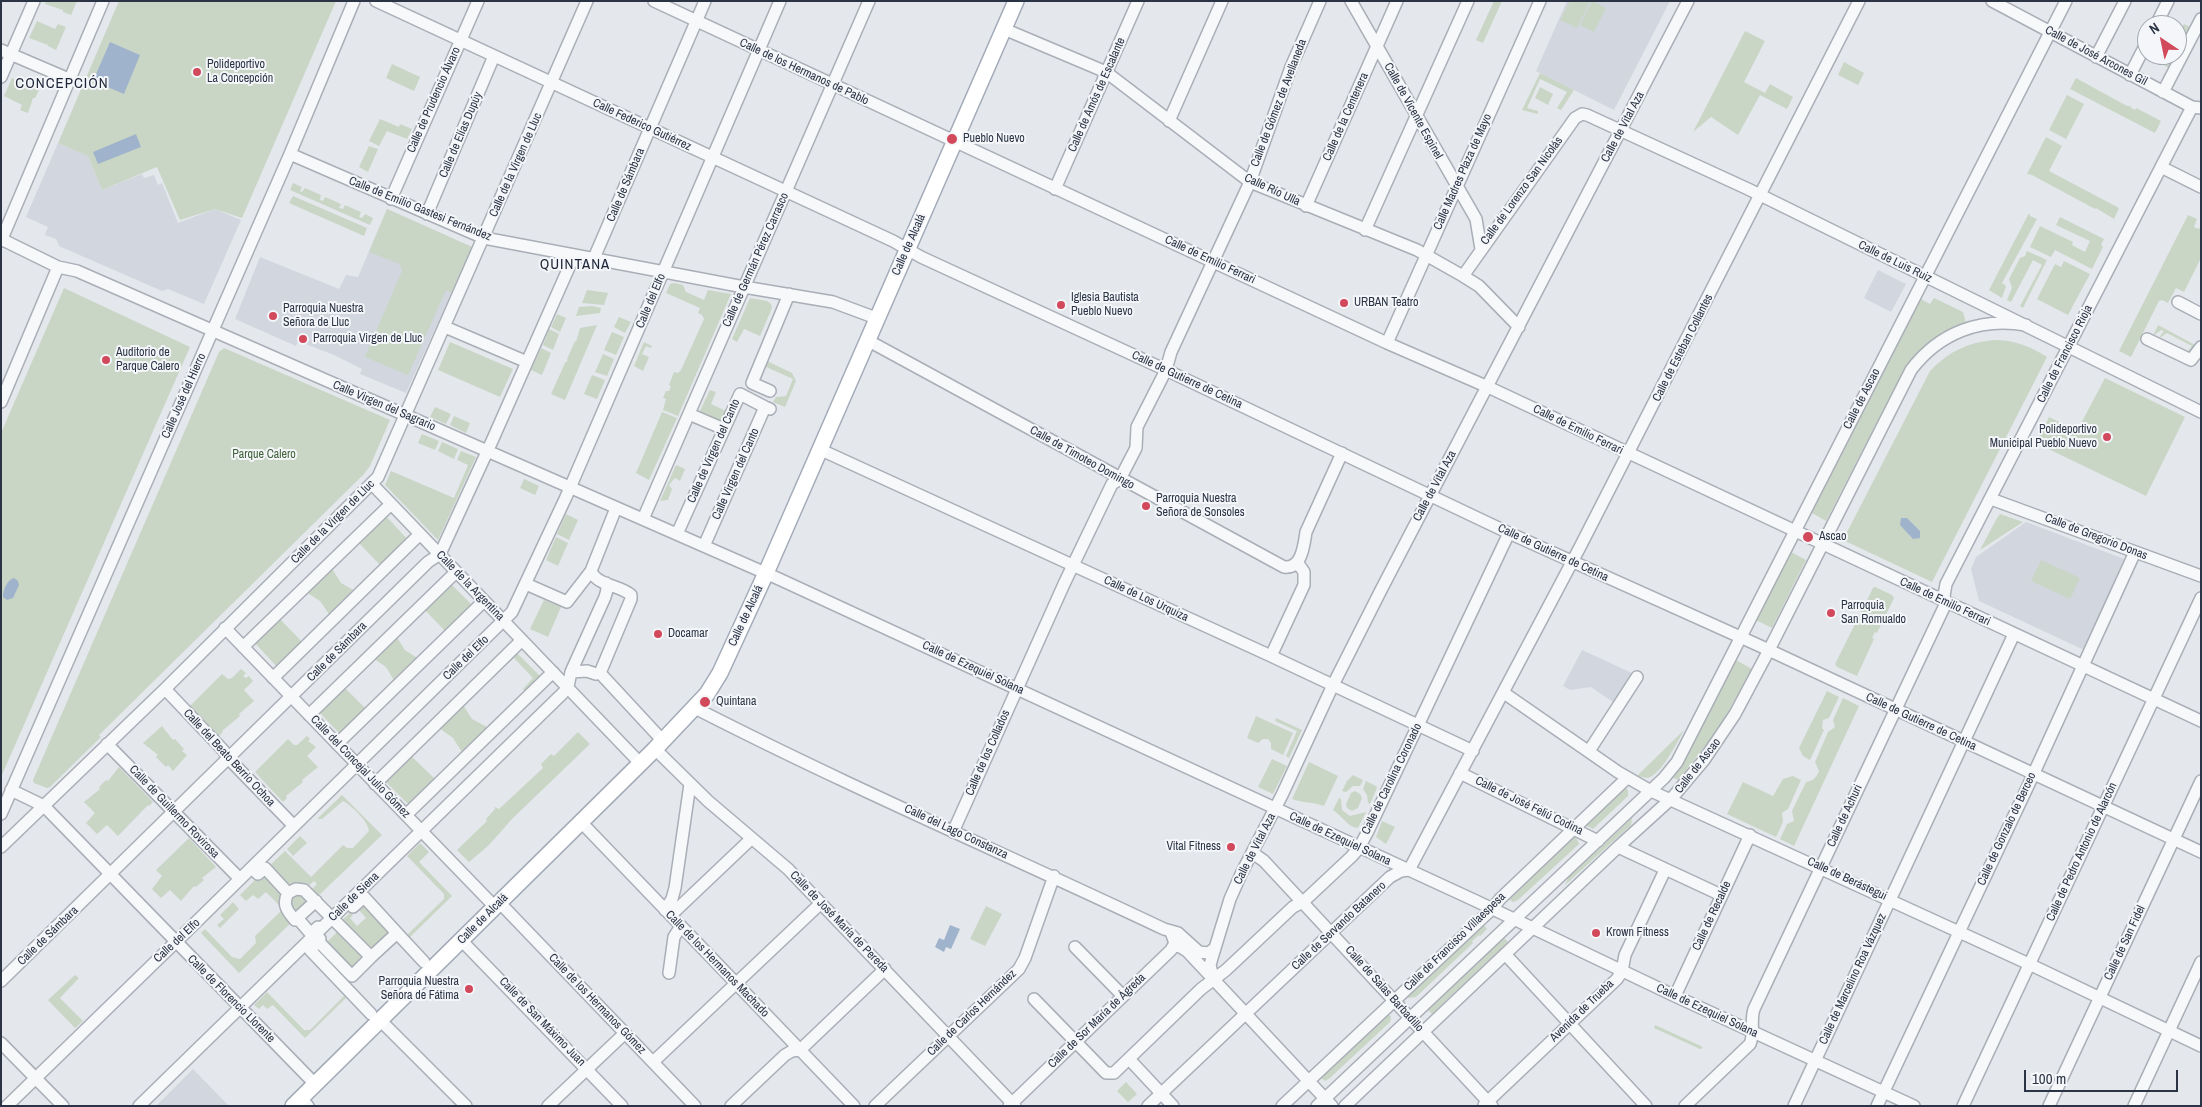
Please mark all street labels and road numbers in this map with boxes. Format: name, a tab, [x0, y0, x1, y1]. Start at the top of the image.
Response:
street label: Calle de José Arcones Gil	[2042, 23, 2150, 89]
street label: Calle de los Hermanos de Pablo	[737, 36, 871, 108]
street label: Calle de Amós de Escalante	[1065, 36, 1129, 154]
street label: Calle de Gómez de Avellaneda	[1248, 37, 1310, 169]
street label: Calle de Prudencio Álvaro	[404, 45, 464, 155]
street label: Calle de Vicente Espinel	[1381, 60, 1445, 162]
street label: Calle de la Centenera	[1320, 71, 1372, 163]
street label: Calle de Vital Aza	[1598, 89, 1648, 165]
street label: Calle de Elías Dupúy	[436, 90, 486, 180]
street label: Calle Federico Gutiérrez	[590, 96, 694, 154]
street label: Calle de la Virgen de Lluc	[487, 111, 545, 219]
street label: Calle Madres Plaza de Mayo	[1431, 112, 1495, 232]
street label: Calle de Lorenzo San Nicolás	[1478, 134, 1566, 248]
street label: Calle de Sámbara	[604, 146, 648, 224]
street label: Calle Río Ulla	[1242, 171, 1302, 209]
street label: Calle de Emilio Gastesi Fernández	[347, 174, 493, 244]
street label: Calle de Germán Pérez Carrasco	[720, 191, 792, 329]
street label: Calle de Alcalá	[889, 212, 929, 278]
street label: Calle de Emilio Ferrari	[1162, 233, 1258, 287]
street label: Calle de Luis Ruiz	[1856, 238, 1934, 286]
street label: Calle del Elfo	[633, 272, 669, 330]
street label: Calle de Esteban Collantes	[1650, 292, 1716, 404]
street label: Calle de Francisco Rioja	[2034, 303, 2096, 405]
street label: Calle de Gutierre de Cetina	[1129, 348, 1245, 412]
street label: Calle José del Hierro	[159, 351, 209, 441]
street label: Calle de Ascao	[1841, 366, 1883, 432]
street label: Calle Virgen del Sagrario	[330, 378, 438, 434]
street label: Calle de Virgen del Canto	[685, 397, 743, 505]
street label: Calle de Emilio Ferrari	[1531, 402, 1625, 458]
street label: Calle de Timoteo Domingo	[1027, 423, 1137, 493]
street label: Calle Virgen del Canto	[709, 426, 763, 522]
street label: Calle de Vital Aza	[1410, 448, 1460, 524]
street label: Calle de la Virgen de Lluc	[288, 477, 378, 567]
street label: Calle de Gregorio Donas	[2043, 511, 2149, 563]
street label: Calle de Gutierre de Cetina	[1495, 521, 1611, 585]
street label: Calle de la Argentina	[433, 548, 507, 624]
street label: Calle de Los Urquiza	[1101, 573, 1191, 625]
street label: Calle de Emilio Ferrari	[1897, 575, 1993, 629]
street label: Calle de Alcalá	[726, 583, 766, 649]
street label: Calle de Sámbara	[304, 619, 370, 685]
street label: Calle del Elfo	[440, 633, 492, 683]
street label: Calle de Ezequiel Solana	[920, 638, 1026, 698]
street label: Calle de Gutierre de Cetina	[1863, 690, 1979, 754]
street label: Calle del Beato Berrio Ochoa	[180, 706, 278, 810]
street label: Calle de los Collados	[963, 708, 1013, 798]
street label: Calle del Concejal Julio Gómez	[307, 713, 413, 821]
street label: Calle de Carolina Coronado	[1359, 721, 1425, 837]
street label: Calle de Ascao	[1672, 735, 1724, 797]
street label: Calle de Guillermo Rovirosa	[126, 763, 222, 861]
street label: Calle de Gonzalo de Berceo	[1974, 770, 2040, 888]
street label: Calle de José Feliú Codina	[1473, 774, 1585, 838]
street label: Calle de Pedro Antonio de Alarcón	[2043, 780, 2121, 924]
street label: Calle de Achuri	[1824, 782, 1866, 850]
street label: Calle del Lago Constanza	[902, 802, 1010, 862]
street label: Calle de Ezequiel Solana	[1287, 809, 1393, 869]
street label: Calle de Vital Aza	[1231, 811, 1279, 887]
street label: Calle de Berástegui	[1805, 854, 1889, 904]
street label: Calle de José María de Pereda	[787, 868, 891, 976]
street label: Calle de Siena	[326, 869, 382, 925]
street label: Calle de Servando Batanero	[1289, 879, 1389, 973]
street label: Calle de Recalde	[1690, 879, 1734, 953]
street label: Calle de Francisco Villaespesa	[1401, 890, 1509, 994]
street label: Calle de Alcalá	[455, 891, 511, 947]
street label: Calle de Sámbara	[15, 903, 81, 969]
street label: Calle de San Fidel	[2101, 903, 2149, 983]
street label: Calle de los Hermanos Machado	[662, 908, 772, 1020]
street label: Calle de Marcelino Roa Vázquez	[1816, 911, 1890, 1047]
street label: Calle del Elfo	[151, 916, 203, 966]
street label: Calle de Salas Barbadillo	[1342, 943, 1426, 1035]
street label: Calle de los Hermanos Gómez	[545, 951, 649, 1057]
street label: Calle de Florencio Llorente	[184, 952, 278, 1046]
street label: Calle de Carlos Hernández	[925, 967, 1019, 1059]
street label: Calle de Sor María de Ágreda	[1045, 971, 1149, 1071]
street label: Calle de San Máximo Juan	[496, 975, 588, 1069]
street label: Avenida de Trueba	[1547, 977, 1617, 1045]
street label: Calle de Ezequiel Solana	[1654, 981, 1760, 1041]

